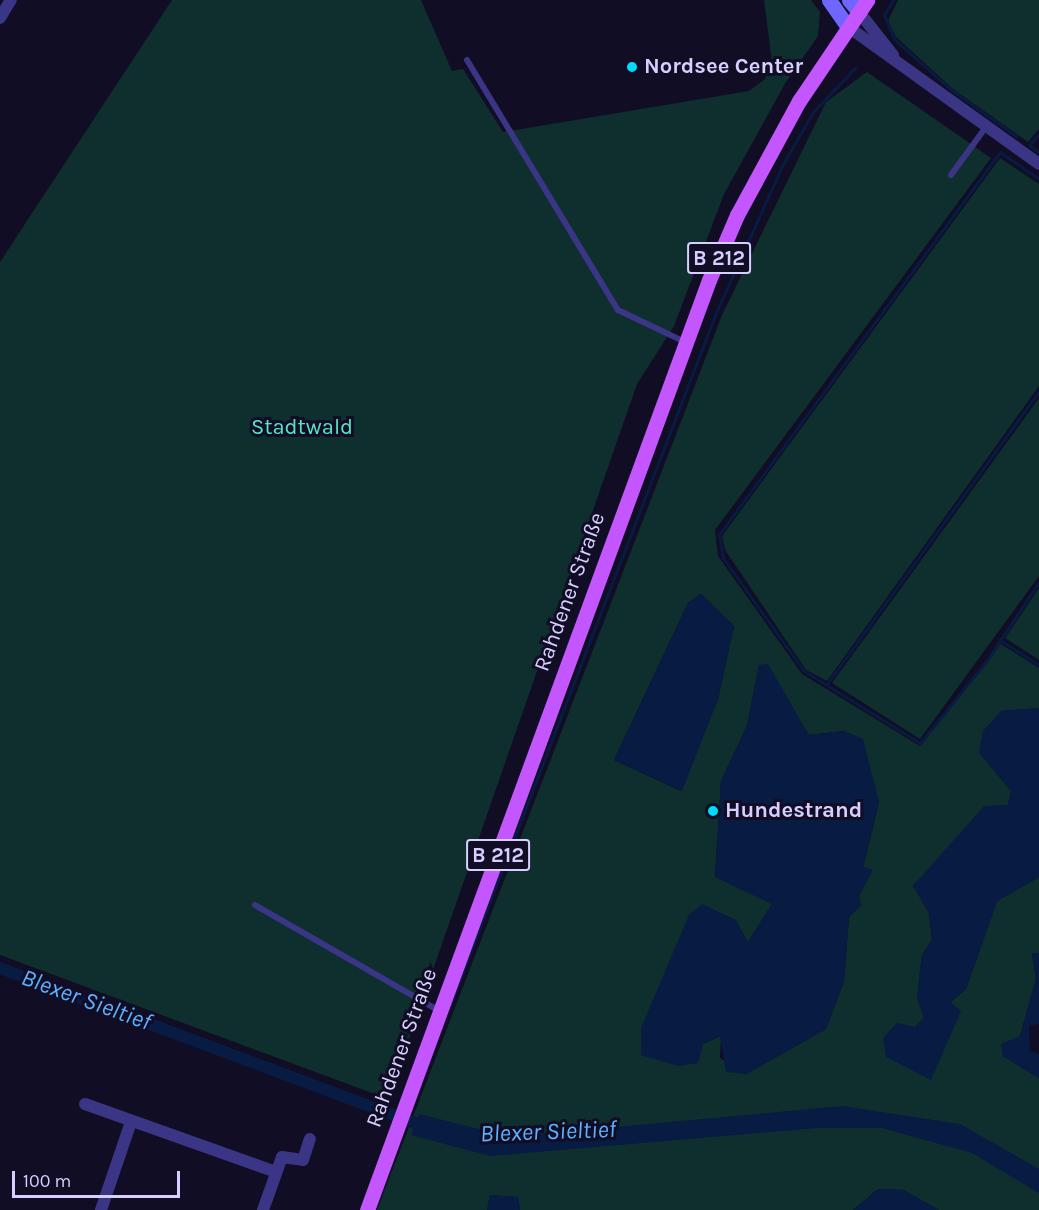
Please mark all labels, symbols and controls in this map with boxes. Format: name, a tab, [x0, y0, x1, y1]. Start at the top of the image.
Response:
place label: Nordsee Center	[644, 54, 803, 80]
marker: Nordsee Center	[625, 60, 639, 74]
road number: B 212	[686, 240, 752, 276]
park label: Stadtwald	[251, 415, 353, 441]
street label: Rahdener Straße	[529, 509, 611, 675]
place label: Hundestrand	[725, 798, 862, 824]
marker: Hundestrand	[706, 804, 720, 818]
road number: B 212	[465, 837, 531, 873]
water label: Blexer Sieltief	[17, 963, 155, 1037]
street label: Rahdener Straße	[361, 965, 443, 1131]
water label: Blexer Sieltief	[480, 1115, 616, 1149]
scale bar	[15, 1159, 183, 1197]
text: 100 m	[23, 1170, 71, 1192]

